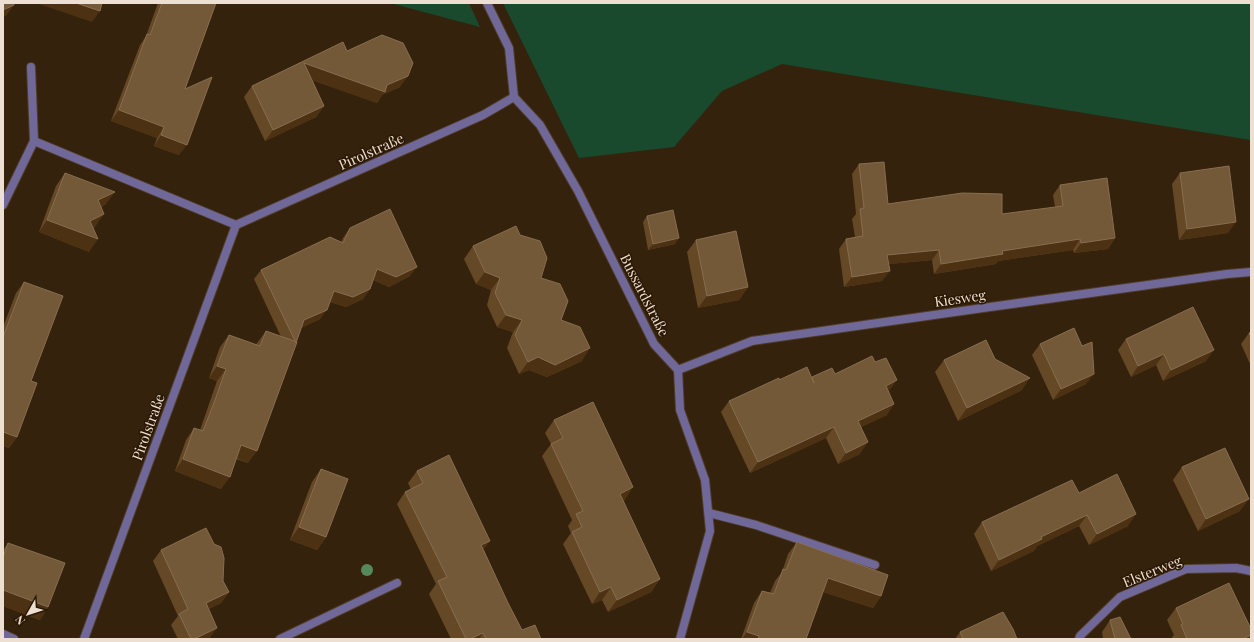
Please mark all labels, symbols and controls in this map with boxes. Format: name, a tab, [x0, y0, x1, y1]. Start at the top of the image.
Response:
street label: Pirolstraße	[335, 128, 407, 174]
street label: Bussardstraße	[616, 251, 674, 339]
street label: Kiesweg	[933, 285, 988, 311]
street label: Pirolstraße	[127, 391, 169, 463]
street label: Elsterweg	[1120, 550, 1185, 591]
north arrow	[8, 594, 48, 634]
text: N	[11, 613, 28, 628]

